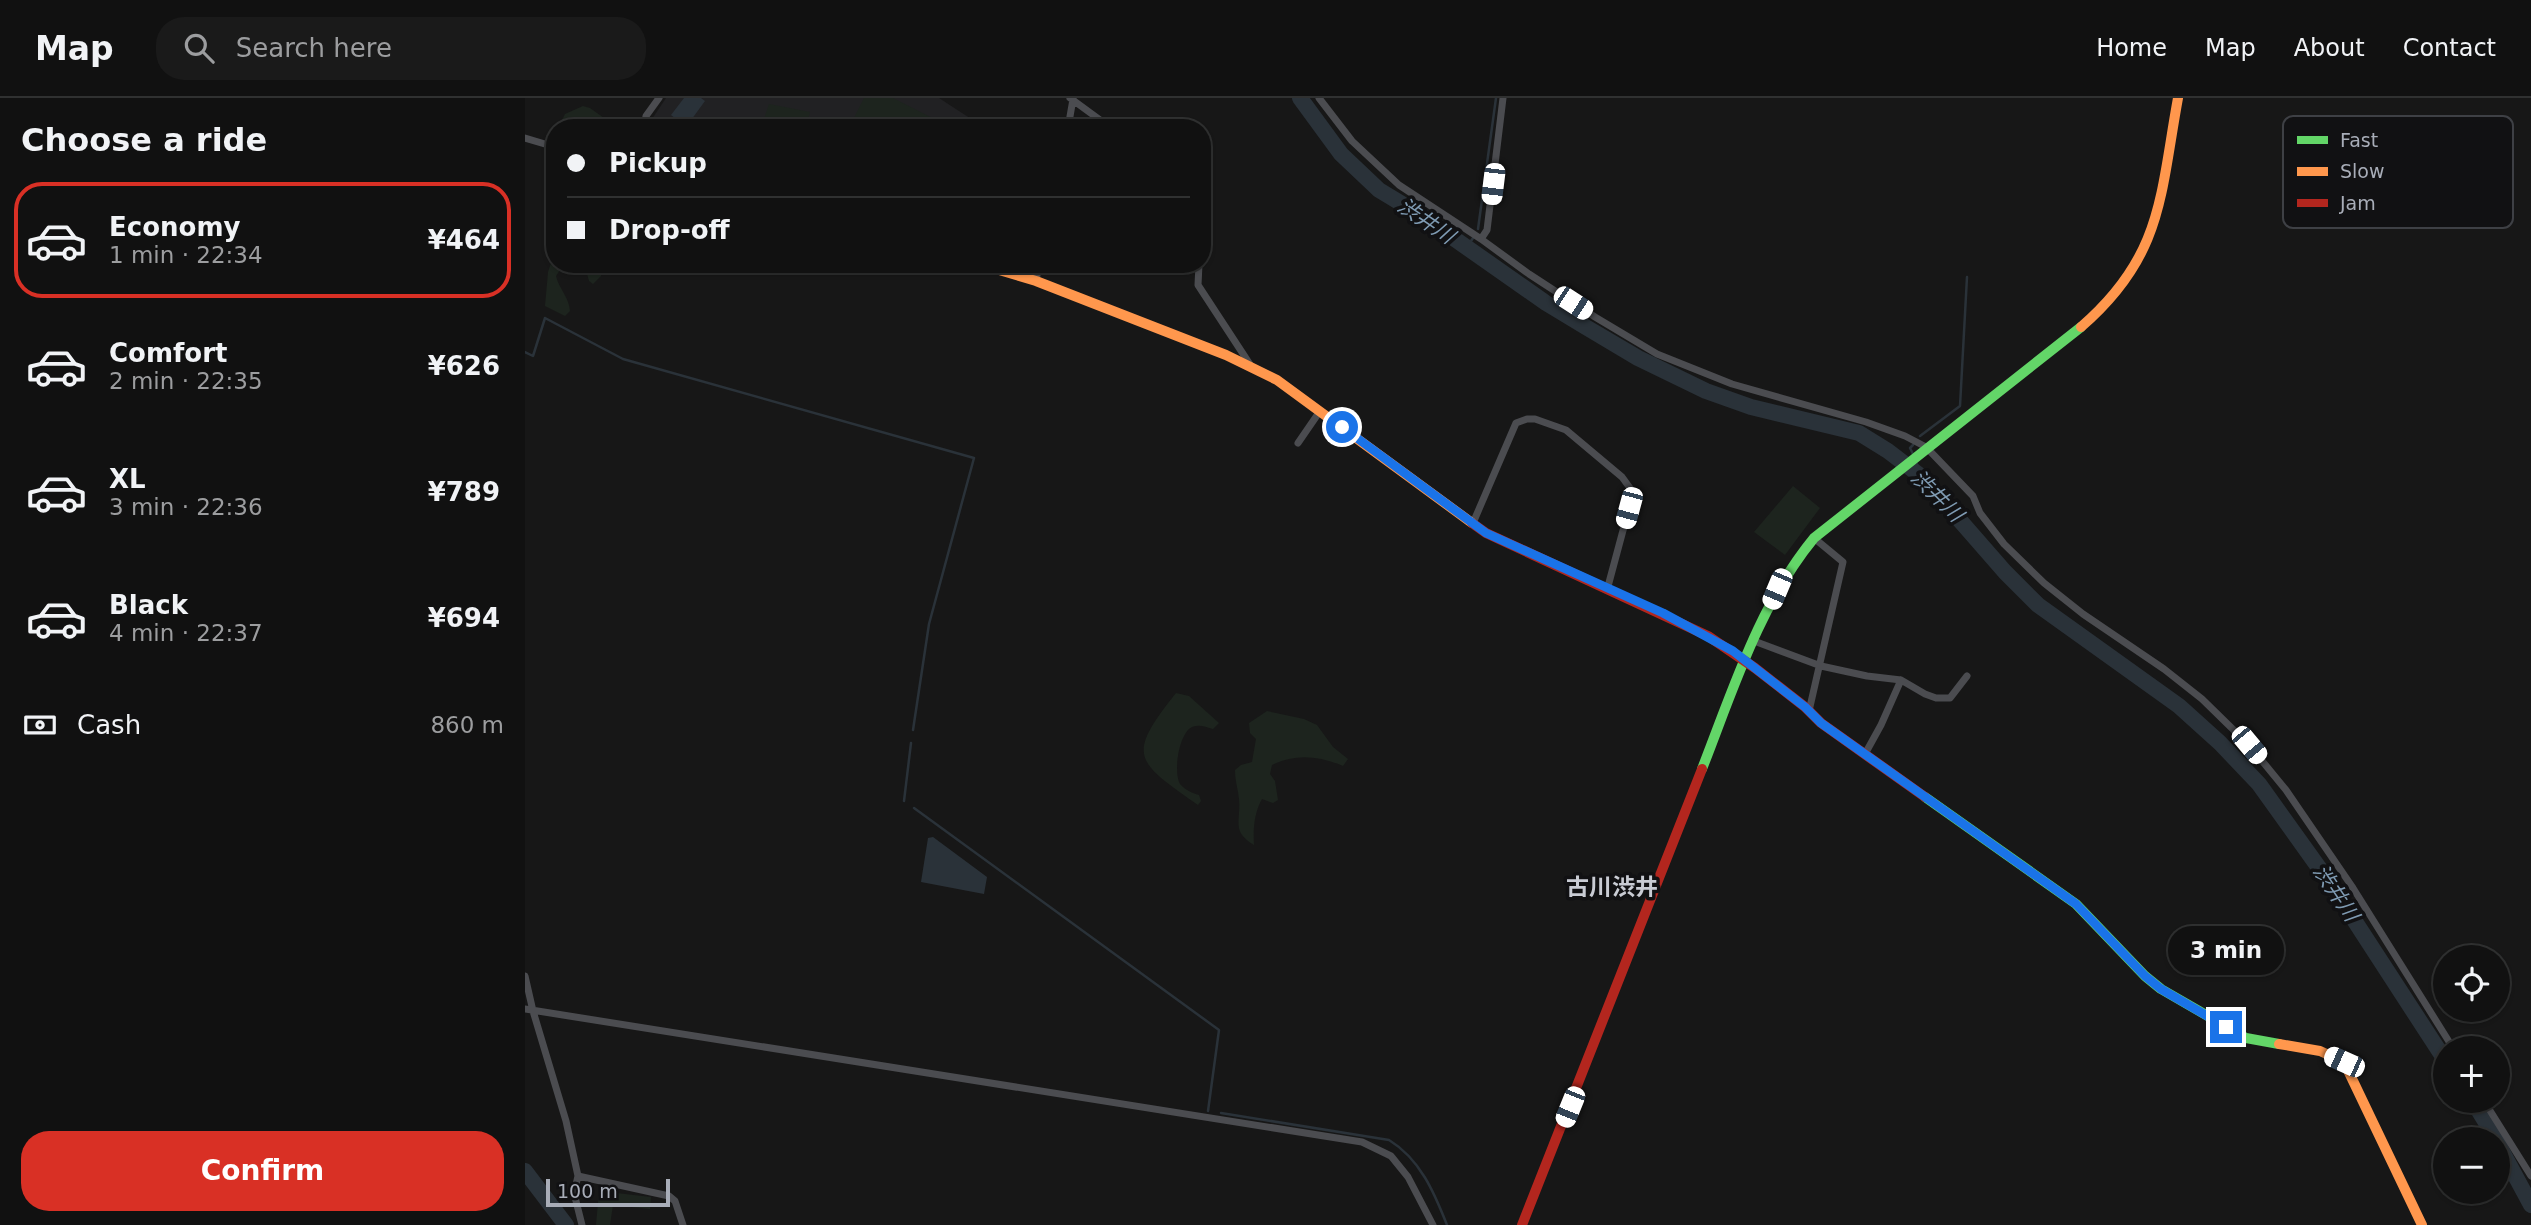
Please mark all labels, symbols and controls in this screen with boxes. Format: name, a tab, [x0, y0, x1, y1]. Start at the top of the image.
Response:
search box	[156, 17, 646, 80]
text: Map	[35, 29, 114, 68]
icon: search	[180, 29, 218, 67]
text: Search here	[236, 33, 392, 63]
text: Home	[2096, 34, 2167, 62]
text: Map	[2205, 34, 2256, 62]
text: About	[2294, 34, 2365, 62]
text: Contact	[2403, 34, 2496, 62]
legend	[2283, 116, 2513, 228]
text: Choose a ride	[21, 121, 267, 159]
text: Fast	[2340, 129, 2378, 151]
text: Pickup	[609, 148, 707, 178]
text: Slow	[2340, 160, 2385, 182]
car	[1481, 162, 1506, 206]
text: Jam	[2339, 192, 2376, 214]
water label: 渋井川	[1393, 193, 1460, 250]
icon: car	[25, 209, 88, 272]
text: Economy	[109, 212, 240, 242]
text: Drop-off	[609, 215, 730, 245]
text: ¥464	[428, 225, 500, 255]
text: 1 min · 22:34	[109, 242, 263, 268]
car	[1550, 283, 1597, 323]
icon: car	[25, 335, 88, 398]
text: Comfort	[109, 338, 227, 368]
text: ¥626	[428, 351, 500, 381]
text: 2 min · 22:35	[109, 368, 263, 394]
route start	[1326, 411, 1358, 443]
icon: car	[25, 461, 88, 524]
text: XL	[109, 464, 146, 494]
water label: 渋井川	[1906, 465, 1969, 528]
text: ¥789	[428, 477, 500, 507]
car	[1614, 485, 1645, 531]
text: 3 min · 22:36	[109, 494, 263, 520]
car	[1760, 566, 1795, 612]
icon: car	[25, 587, 88, 650]
text: Black	[109, 590, 188, 620]
text: ¥694	[428, 603, 500, 633]
text: 4 min · 22:37	[109, 620, 263, 646]
icon: cash	[21, 706, 59, 744]
text: Cash	[77, 710, 141, 740]
text: 860 m	[430, 712, 504, 738]
car	[2228, 722, 2271, 768]
water label: 渋井川	[2308, 860, 2365, 927]
district label: 古川渋井	[1566, 874, 1658, 900]
callout: 3 min	[2168, 926, 2284, 974]
text: 3 min	[2190, 937, 2262, 963]
map controls	[2433, 945, 2510, 1204]
button: locate	[2433, 945, 2510, 1022]
route end	[2210, 1011, 2242, 1043]
button: +	[2433, 1036, 2510, 1113]
car	[2321, 1044, 2368, 1080]
car	[1553, 1084, 1588, 1130]
button: −	[2433, 1127, 2510, 1204]
button: Confirm	[21, 1131, 504, 1211]
scale bar	[546, 1176, 670, 1208]
text: 100 m	[557, 1180, 618, 1202]

